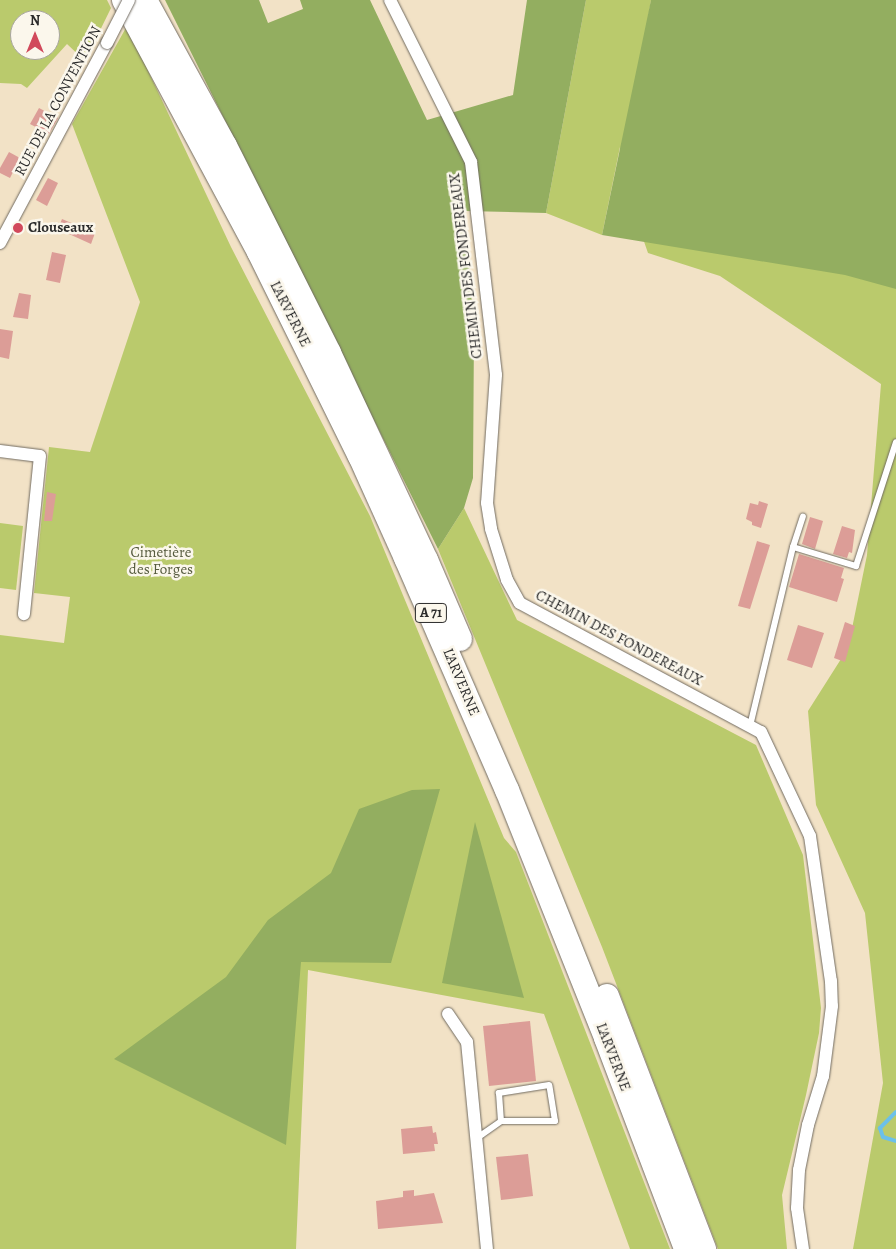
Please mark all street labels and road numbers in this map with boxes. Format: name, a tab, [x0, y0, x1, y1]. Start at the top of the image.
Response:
street label: RUE DE LA CONVENTION	[11, 23, 105, 179]
street label: CHEMIN DES FONDEREAUX	[446, 172, 486, 360]
street label: L'ARVERNE	[266, 278, 314, 350]
street label: CHEMIN DES FONDEREAUX	[532, 586, 706, 690]
road number: A 71	[415, 602, 447, 624]
street label: L'ARVERNE	[439, 646, 483, 718]
street label: L'ARVERNE	[592, 1020, 634, 1094]

